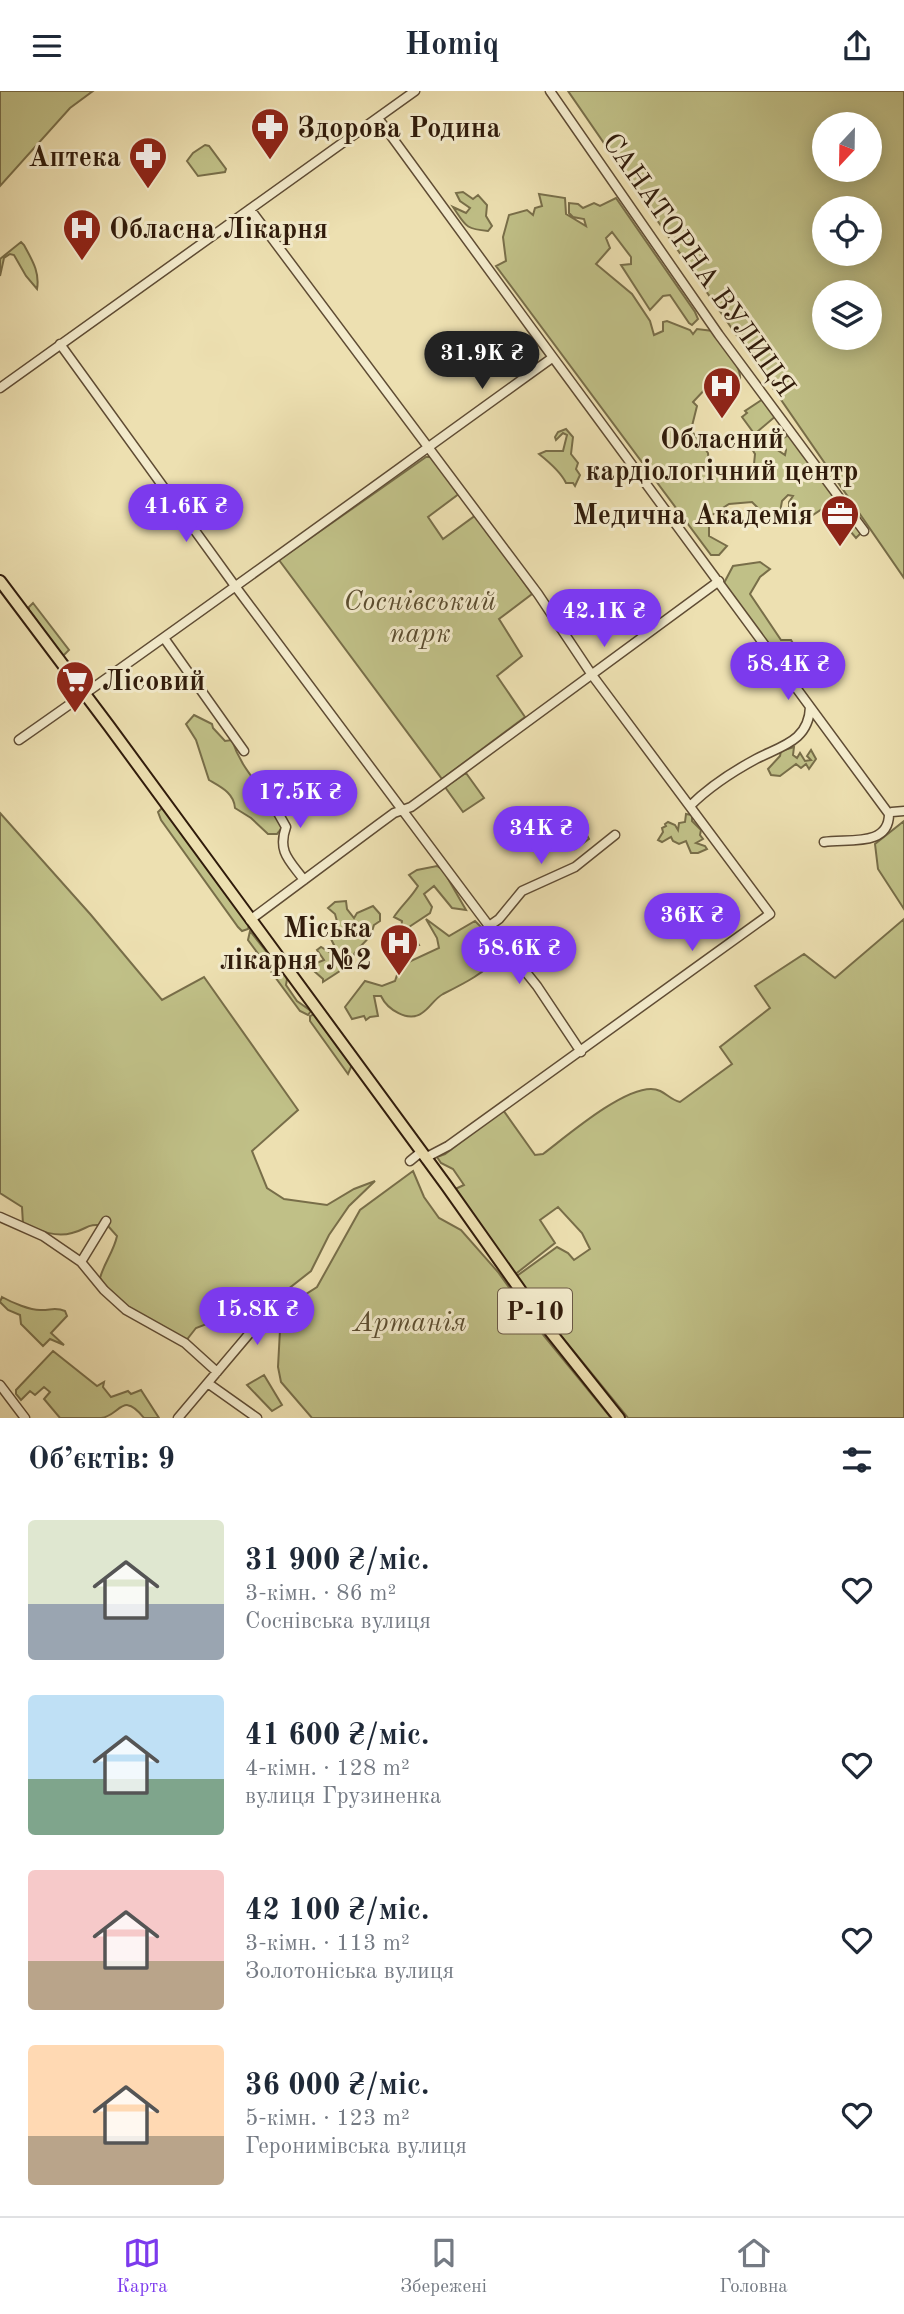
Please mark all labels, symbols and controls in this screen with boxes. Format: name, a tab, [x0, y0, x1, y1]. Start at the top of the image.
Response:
icon: menu	[28, 27, 66, 65]
icon: share	[838, 27, 876, 65]
text: Homiq	[405, 30, 499, 62]
pharmacy icon: Здорова Родина	[249, 106, 291, 161]
north arrow	[812, 112, 882, 182]
map controls	[812, 112, 882, 350]
place label: Здорова Родина	[297, 115, 501, 144]
street label: САНАТОРНА ВУЛИЦЯ	[596, 129, 799, 402]
pharmacy icon: Аптека	[127, 135, 169, 190]
place label: Аптека	[28, 145, 121, 173]
button: locate	[812, 196, 882, 266]
hospital icon: Обласна Лікарня	[61, 207, 103, 262]
place label: Обласна Лікарня	[109, 216, 328, 245]
button: layers	[812, 280, 882, 350]
pin: 31.9K ₴	[417, 331, 547, 391]
text: 31.9K ₴	[440, 342, 524, 365]
hospital icon: Обласний кардіологічний центр	[701, 365, 743, 420]
place label: Обласний кардіологічний центр	[585, 426, 859, 487]
pin: 41.6K ₴	[121, 484, 251, 544]
office icon: Медична Академія	[819, 493, 861, 548]
text: 41.6K ₴	[144, 495, 228, 518]
place label: Медична Академія	[573, 502, 813, 531]
park label: Соснівський парк	[344, 589, 496, 649]
pin: 42.1K ₴	[539, 589, 669, 649]
text: 42.1K ₴	[562, 600, 646, 623]
pin: 58.4K ₴	[723, 643, 853, 702]
text: 58.4K ₴	[746, 653, 830, 676]
supermarket icon: Лісовий	[54, 659, 96, 714]
place label: Лісовий	[102, 668, 205, 697]
pin: 17.5K ₴	[235, 771, 365, 830]
text: 17.5K ₴	[258, 781, 342, 804]
pin: 34K ₴	[492, 807, 590, 866]
text: 34K ₴	[509, 817, 573, 840]
pin: 36K ₴	[643, 893, 741, 953]
text: 36K ₴	[660, 904, 724, 927]
place label: Міська лікарня №2	[220, 915, 372, 976]
hospital icon: Міська лікарня №2	[378, 922, 420, 977]
pin: 58.6K ₴	[454, 927, 584, 986]
text: 58.6K ₴	[477, 937, 561, 960]
pin: 15.8K ₴	[192, 1287, 322, 1347]
road number: Р-10	[498, 1289, 572, 1333]
text: 15.8K ₴	[215, 1298, 299, 1321]
park label: Артанія	[351, 1310, 467, 1338]
icon: filters	[838, 1441, 876, 1479]
text: Об’єктів: 9	[28, 1445, 175, 1475]
text: 31 900 ₴/міс.	[245, 1546, 429, 1576]
icon: home	[84, 1548, 168, 1632]
icon: heart	[838, 1571, 876, 1609]
text: 3-кімн. · 86 m²	[245, 1582, 396, 1605]
text: Соснівська вулиця	[245, 1610, 431, 1633]
text: 41 600 ₴/міс.	[245, 1721, 429, 1751]
icon: home	[84, 1723, 168, 1807]
icon: heart	[838, 1746, 876, 1784]
text: 4-кімн. · 128 m²	[245, 1757, 410, 1780]
text: вулиця Грузиненка	[245, 1785, 441, 1808]
text: 42 100 ₴/міс.	[245, 1896, 429, 1926]
icon: home	[84, 1898, 168, 1982]
icon: heart	[838, 1921, 876, 1959]
text: 3-кімн. · 113 m²	[245, 1932, 410, 1955]
text: Золотоніська вулиця	[245, 1960, 454, 1983]
text: 36 000 ₴/міс.	[245, 2071, 429, 2101]
icon: home	[84, 2073, 168, 2157]
icon: heart	[838, 2096, 876, 2134]
text: 5-кімн. · 123 m²	[245, 2107, 410, 2130]
text: Геронимівська вулиця	[245, 2135, 467, 2158]
tab: Карта	[116, 2234, 168, 2299]
tab: Збережені	[400, 2234, 487, 2299]
tab: Головна	[719, 2234, 788, 2299]

